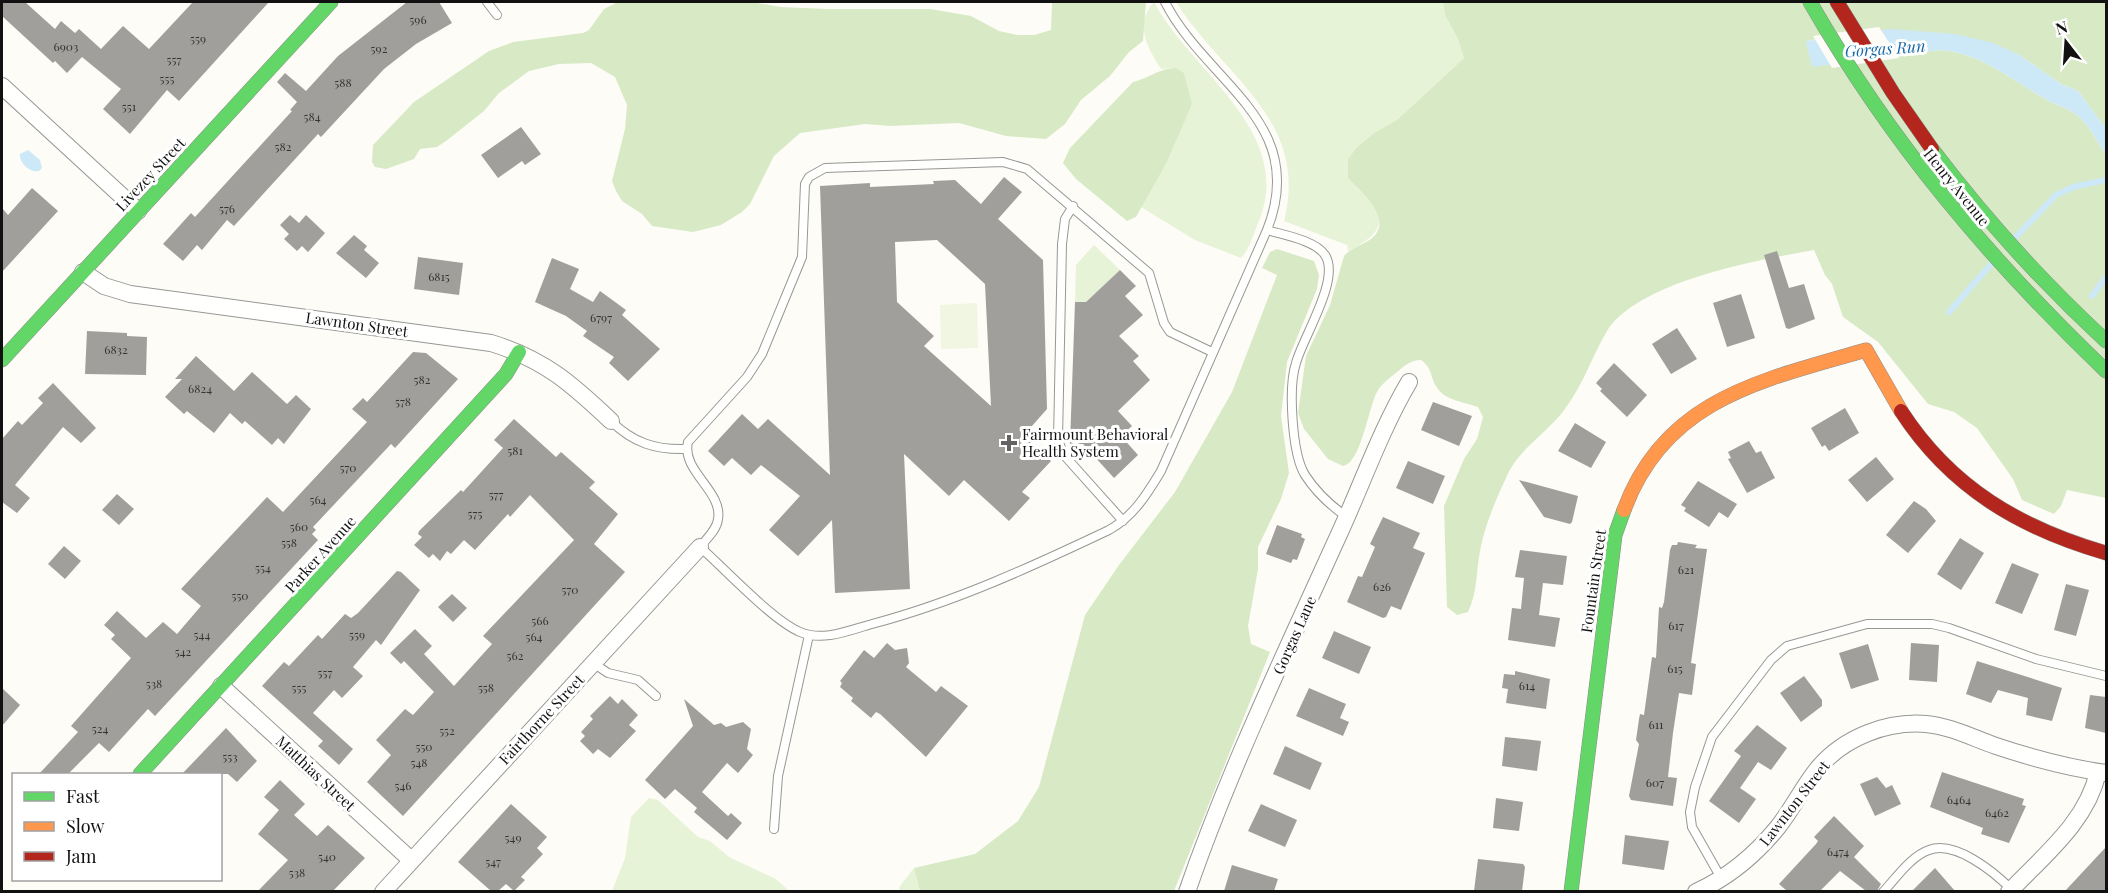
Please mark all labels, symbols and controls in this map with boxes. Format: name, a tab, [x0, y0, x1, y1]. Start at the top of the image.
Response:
house number: 596	[409, 11, 427, 27]
north arrow	[2036, 12, 2096, 72]
text: N	[2053, 15, 2070, 39]
house number: 559	[190, 30, 206, 46]
water label: Gorgas Run	[1844, 35, 1926, 61]
house number: 6903	[54, 38, 78, 54]
house number: 592	[371, 40, 388, 56]
house number: 557	[167, 51, 182, 67]
house number: 555	[160, 70, 174, 86]
house number: 588	[334, 74, 352, 90]
house number: 551	[122, 98, 137, 114]
house number: 584	[303, 108, 321, 124]
street label: Livezey Street	[111, 132, 190, 215]
house number: 582	[275, 138, 292, 154]
street label: Henry Avenue	[1920, 144, 1994, 230]
house number: 576	[219, 200, 235, 216]
house number: 6815	[428, 268, 450, 284]
street label: Lawnton Street	[305, 307, 410, 341]
house number: 6797	[590, 309, 612, 325]
house number: 6832	[104, 341, 128, 357]
house number: 582	[414, 371, 431, 387]
house number: 6824	[188, 380, 212, 396]
house number: 578	[395, 393, 411, 409]
place label: Fairmount Behavioral Health System	[1022, 424, 1168, 461]
marker: Fairmount Behavioral Health System	[1000, 434, 1018, 452]
house number: 581	[507, 442, 523, 458]
house number: 570	[339, 459, 357, 475]
house number: 577	[489, 486, 503, 502]
house number: 564	[309, 491, 327, 507]
house number: 575	[468, 505, 482, 521]
street label: Parker Avenue	[280, 511, 360, 597]
house number: 560	[290, 518, 308, 534]
street label: Fountain Street	[1576, 527, 1610, 634]
house number: 558	[281, 534, 297, 550]
house number: 554	[255, 559, 271, 575]
house number: 621	[1678, 561, 1695, 577]
house number: 626	[1373, 578, 1391, 594]
house number: 570	[561, 581, 579, 597]
house number: 550	[231, 587, 249, 603]
street label: Gorgas Lane	[1268, 593, 1320, 677]
house number: 566	[531, 612, 549, 628]
house number: 617	[1668, 617, 1684, 633]
house number: 544	[194, 626, 210, 642]
house number: 559	[349, 626, 365, 642]
house number: 564	[525, 628, 543, 644]
house number: 542	[175, 643, 192, 659]
house number: 562	[507, 647, 524, 663]
house number: 615	[1667, 660, 1683, 676]
house number: 557	[318, 664, 333, 680]
street label: Fairthorne Street	[494, 669, 588, 768]
house number: 538	[146, 675, 162, 691]
house number: 614	[1519, 677, 1535, 693]
house number: 555	[292, 679, 306, 695]
house number: 558	[478, 679, 494, 695]
house number: 611	[1648, 716, 1664, 732]
house number: 524	[92, 720, 108, 736]
house number: 552	[439, 722, 455, 738]
street label: Matthias Street	[272, 731, 361, 816]
house number: 550	[415, 738, 433, 754]
house number: 553	[222, 748, 238, 764]
house number: 548	[410, 754, 428, 770]
street label: Lawnton Street	[1754, 756, 1834, 850]
legend	[12, 773, 222, 881]
house number: 607	[1646, 774, 1664, 790]
house number: 546	[394, 777, 412, 793]
text: Fast	[66, 784, 100, 808]
house number: 6464	[1947, 791, 1971, 807]
house number: 6462	[1985, 804, 2009, 820]
text: Slow	[66, 814, 104, 838]
house number: 549	[504, 829, 522, 845]
house number: 6474	[1827, 843, 1849, 859]
text: Jam	[65, 844, 96, 868]
house number: 540	[318, 848, 336, 864]
house number: 547	[485, 853, 501, 869]
house number: 538	[289, 864, 305, 880]

